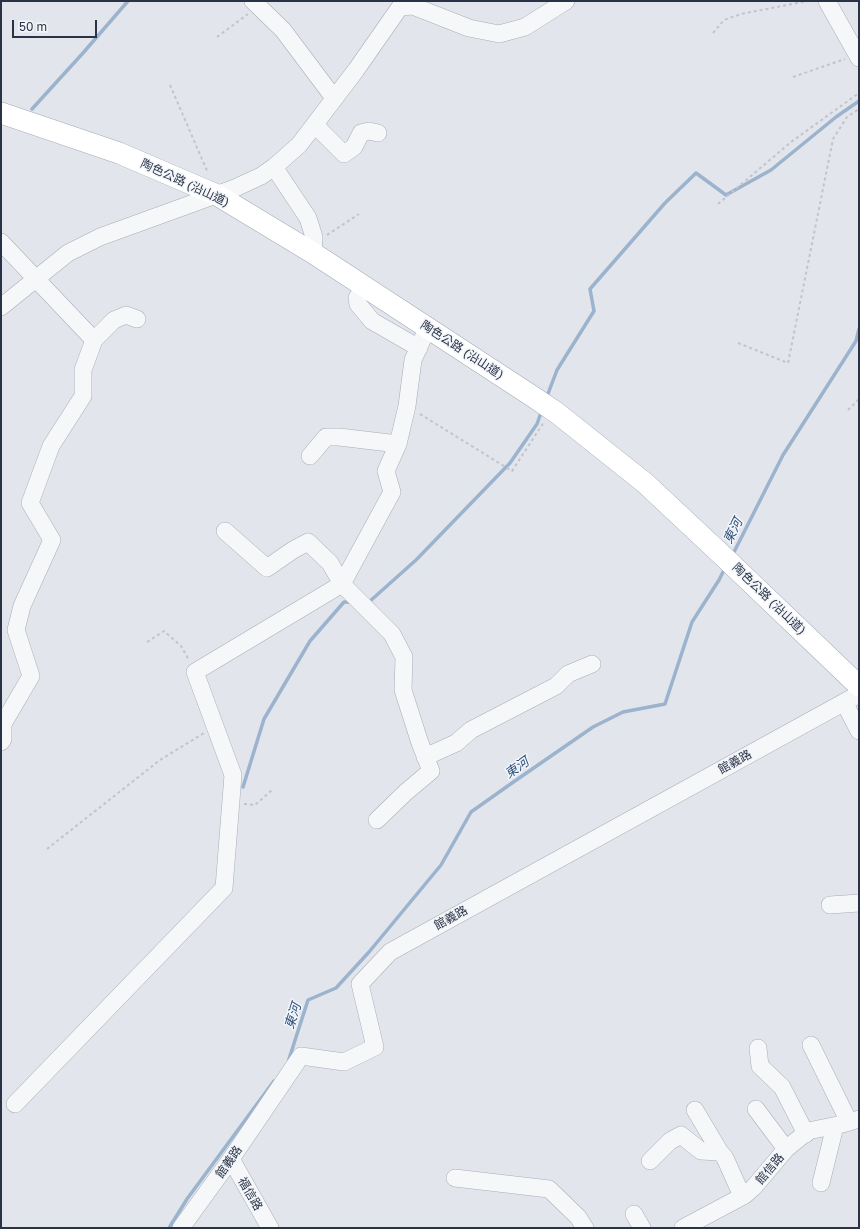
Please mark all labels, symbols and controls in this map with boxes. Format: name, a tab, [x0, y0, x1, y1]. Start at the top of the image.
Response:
scale bar	[14, 12, 99, 38]
text: 50 m	[19, 19, 47, 34]
street label: 陶色公路 (沿山道)	[138, 156, 232, 210]
street label: 陶色公路 (沿山道)	[418, 318, 506, 382]
water label: 東河	[720, 516, 746, 546]
street label: 陶色公路 (沿山道)	[729, 560, 809, 638]
street label: 館義路	[716, 747, 754, 777]
water label: 東河	[502, 754, 532, 782]
street label: 館義路	[432, 903, 470, 933]
water label: 東河	[282, 1001, 304, 1031]
street label: 館義路	[213, 1143, 245, 1181]
street label: 館信路	[753, 1151, 787, 1187]
street label: 福信路	[235, 1175, 265, 1213]

